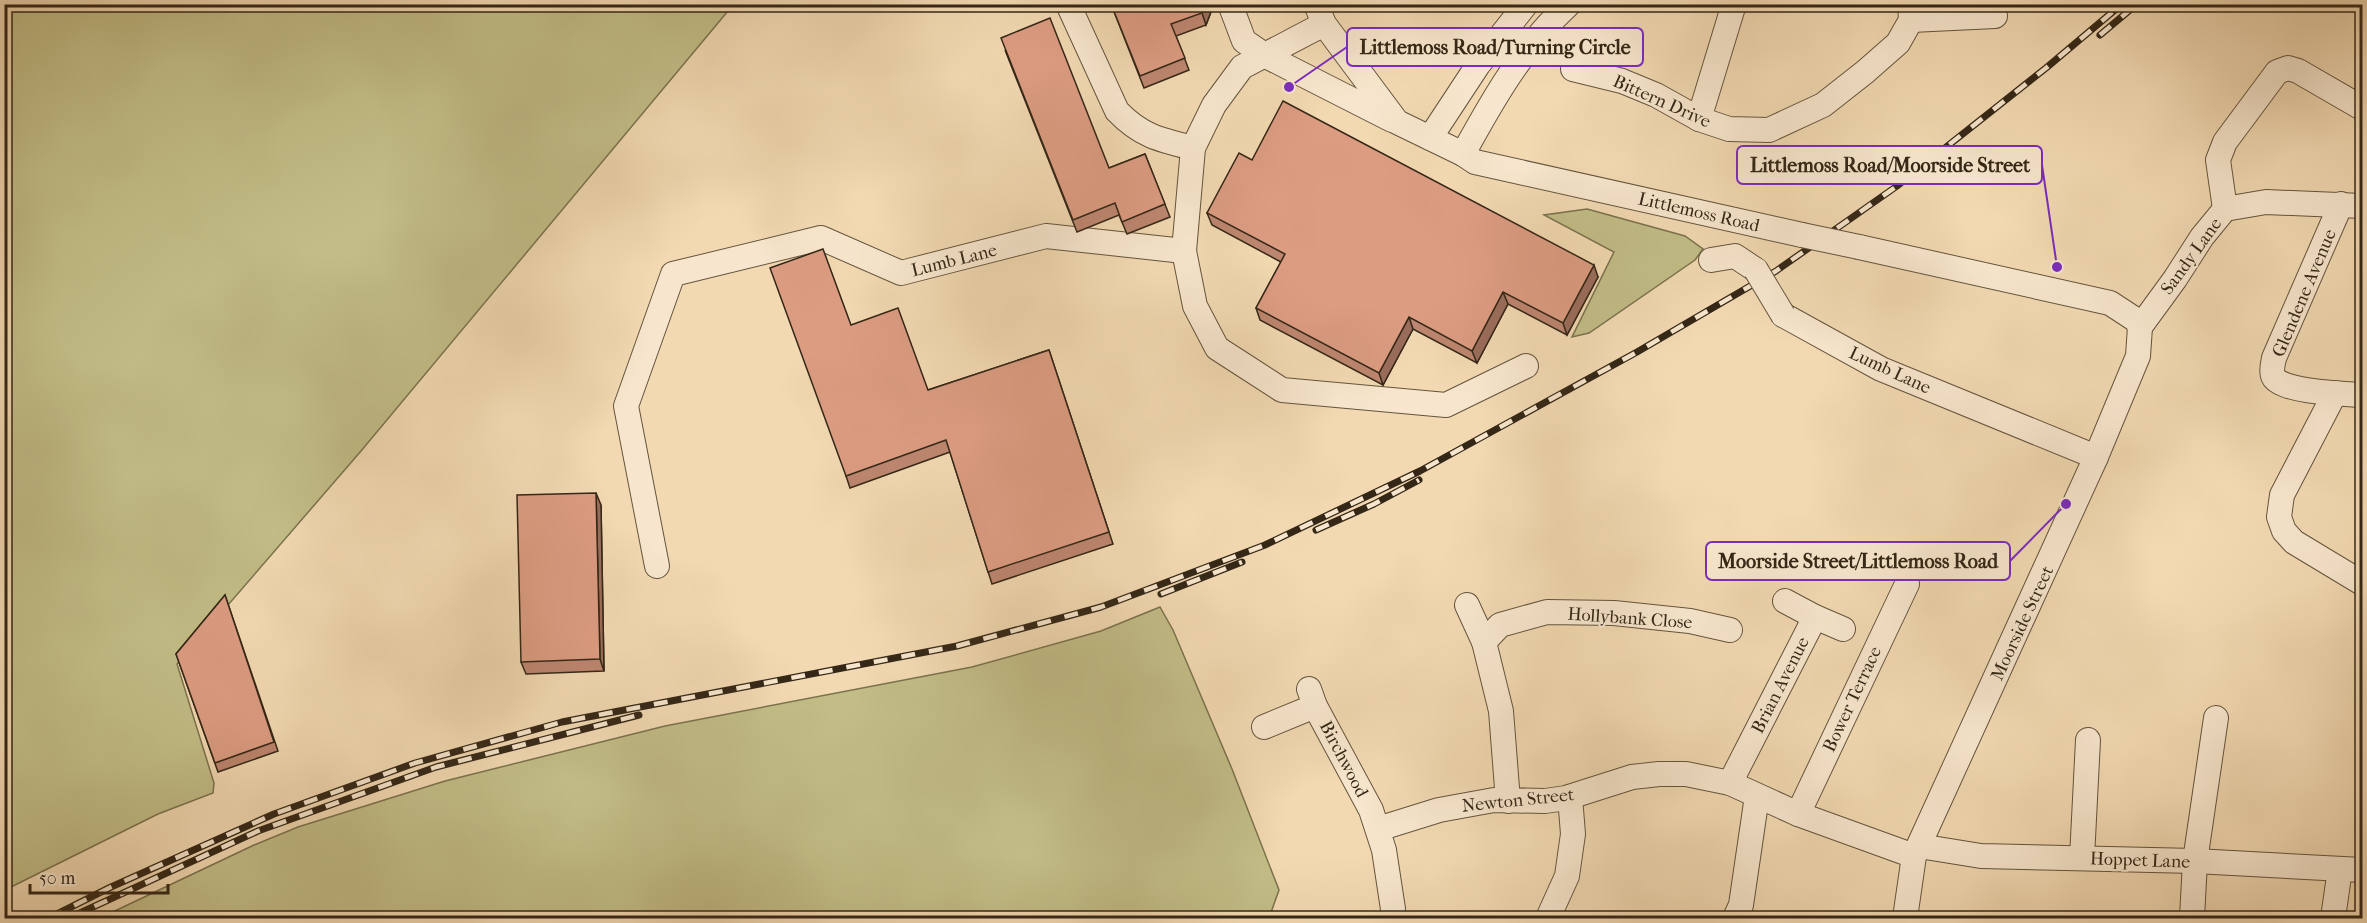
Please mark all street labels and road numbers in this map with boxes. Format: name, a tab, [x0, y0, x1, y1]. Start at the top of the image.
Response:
street label: Bittern Drive	[1610, 71, 1714, 132]
street label: Littlemoss Road	[1636, 188, 1762, 237]
street label: Sandy Lane	[2157, 214, 2226, 299]
street label: Glendene Avenue	[2268, 226, 2341, 360]
street label: Lumb Lane	[909, 240, 999, 281]
street label: Lumb Lane	[1846, 342, 1934, 399]
street label: Moorside Street	[1987, 562, 2058, 684]
street label: Hollybank Close	[1567, 604, 1693, 633]
street label: Brian Avenue	[1747, 633, 1814, 737]
street label: Bower Terrace	[1819, 643, 1886, 755]
street label: Birchwood	[1315, 718, 1372, 801]
street label: Newton Street	[1461, 784, 1576, 817]
street label: Hoppet Lane	[2089, 848, 2191, 873]

